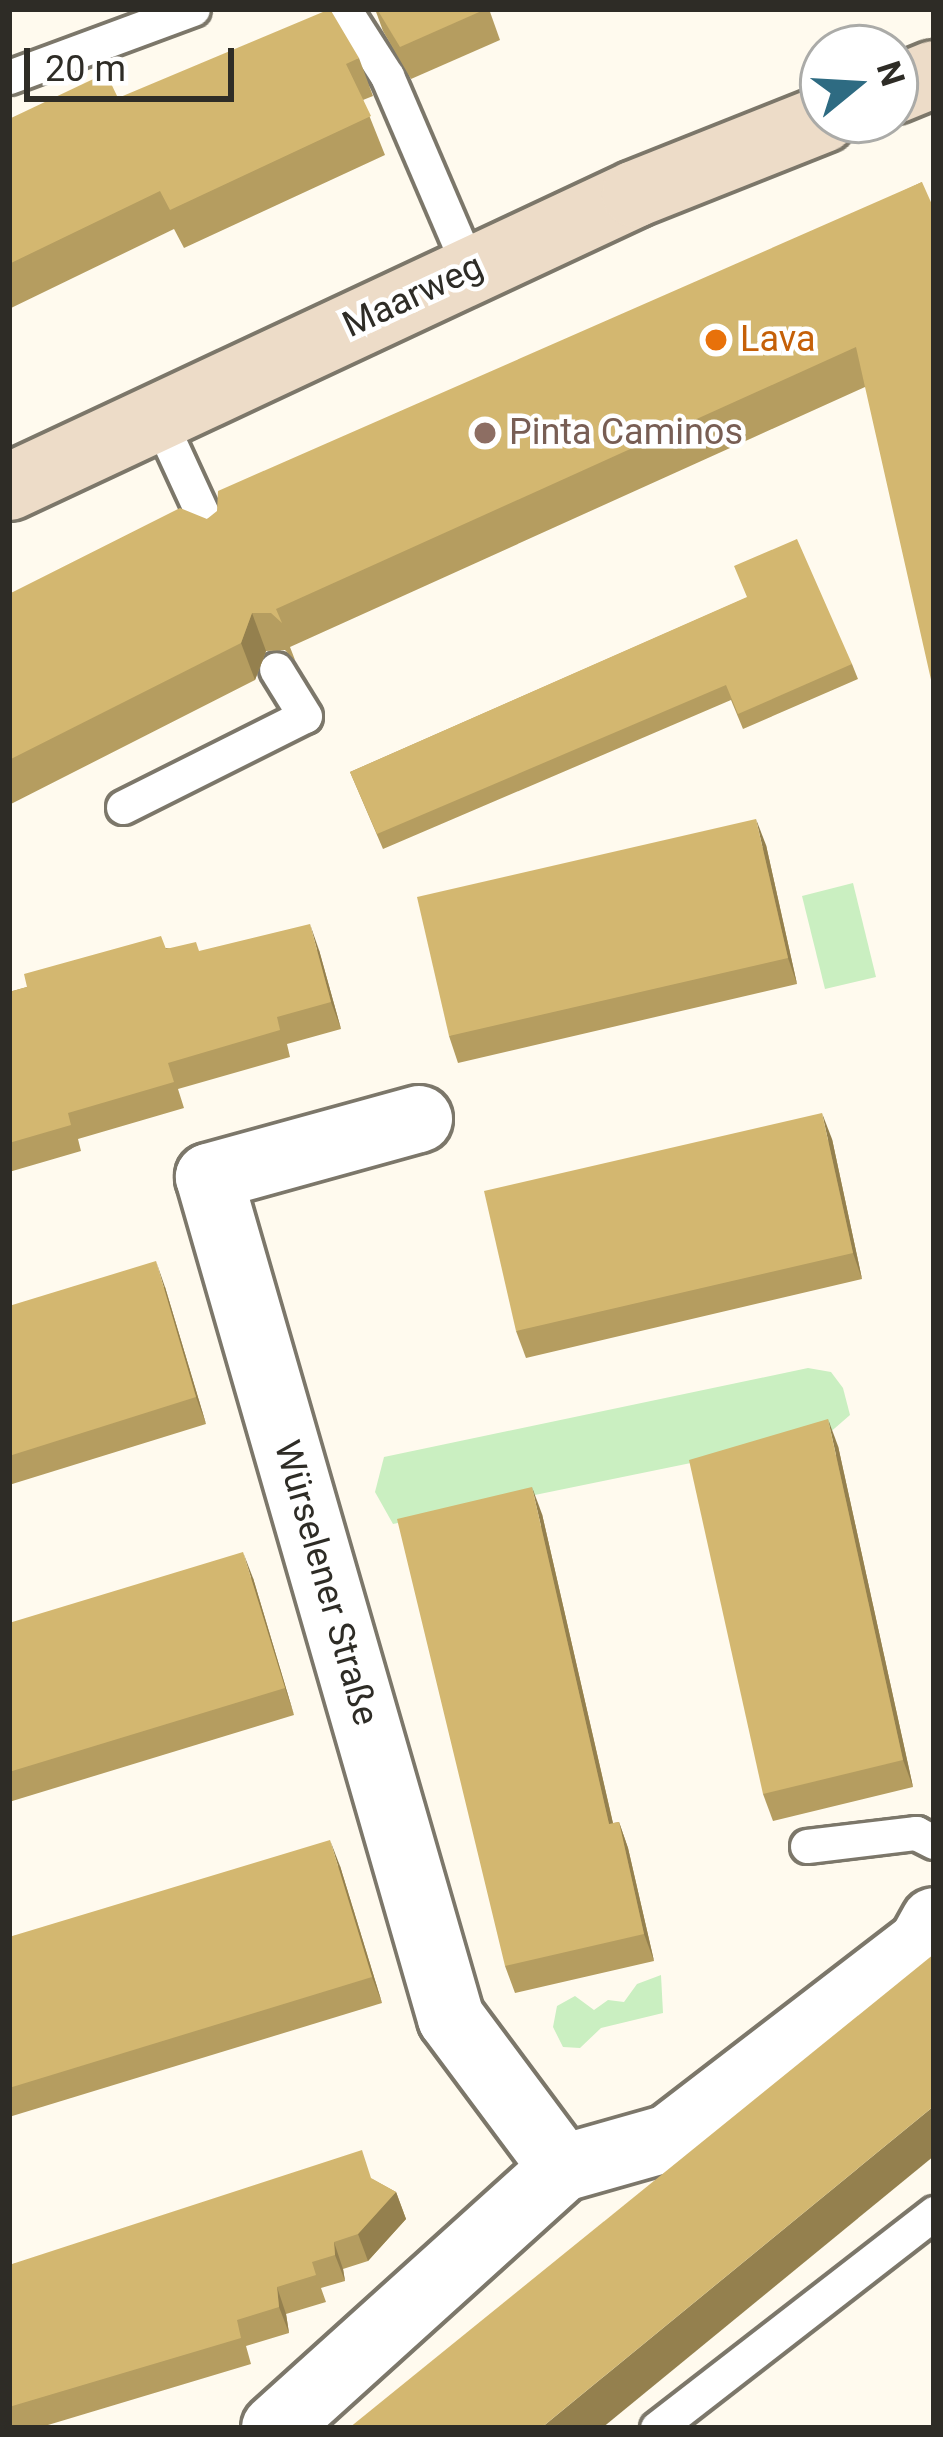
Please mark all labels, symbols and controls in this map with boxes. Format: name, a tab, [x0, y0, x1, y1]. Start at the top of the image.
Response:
scale bar	[30, 24, 240, 98]
north arrow	[799, 24, 919, 144]
text: 20 m	[45, 48, 126, 90]
text: N	[869, 57, 913, 91]
street label: Maarweg	[336, 245, 490, 347]
place label: Lava	[740, 318, 815, 362]
marker: Lava	[703, 327, 729, 353]
place label: Pinta Caminos	[509, 411, 743, 455]
marker: Pinta Caminos	[472, 420, 498, 446]
street label: Würselener Straße	[265, 1436, 387, 1730]

